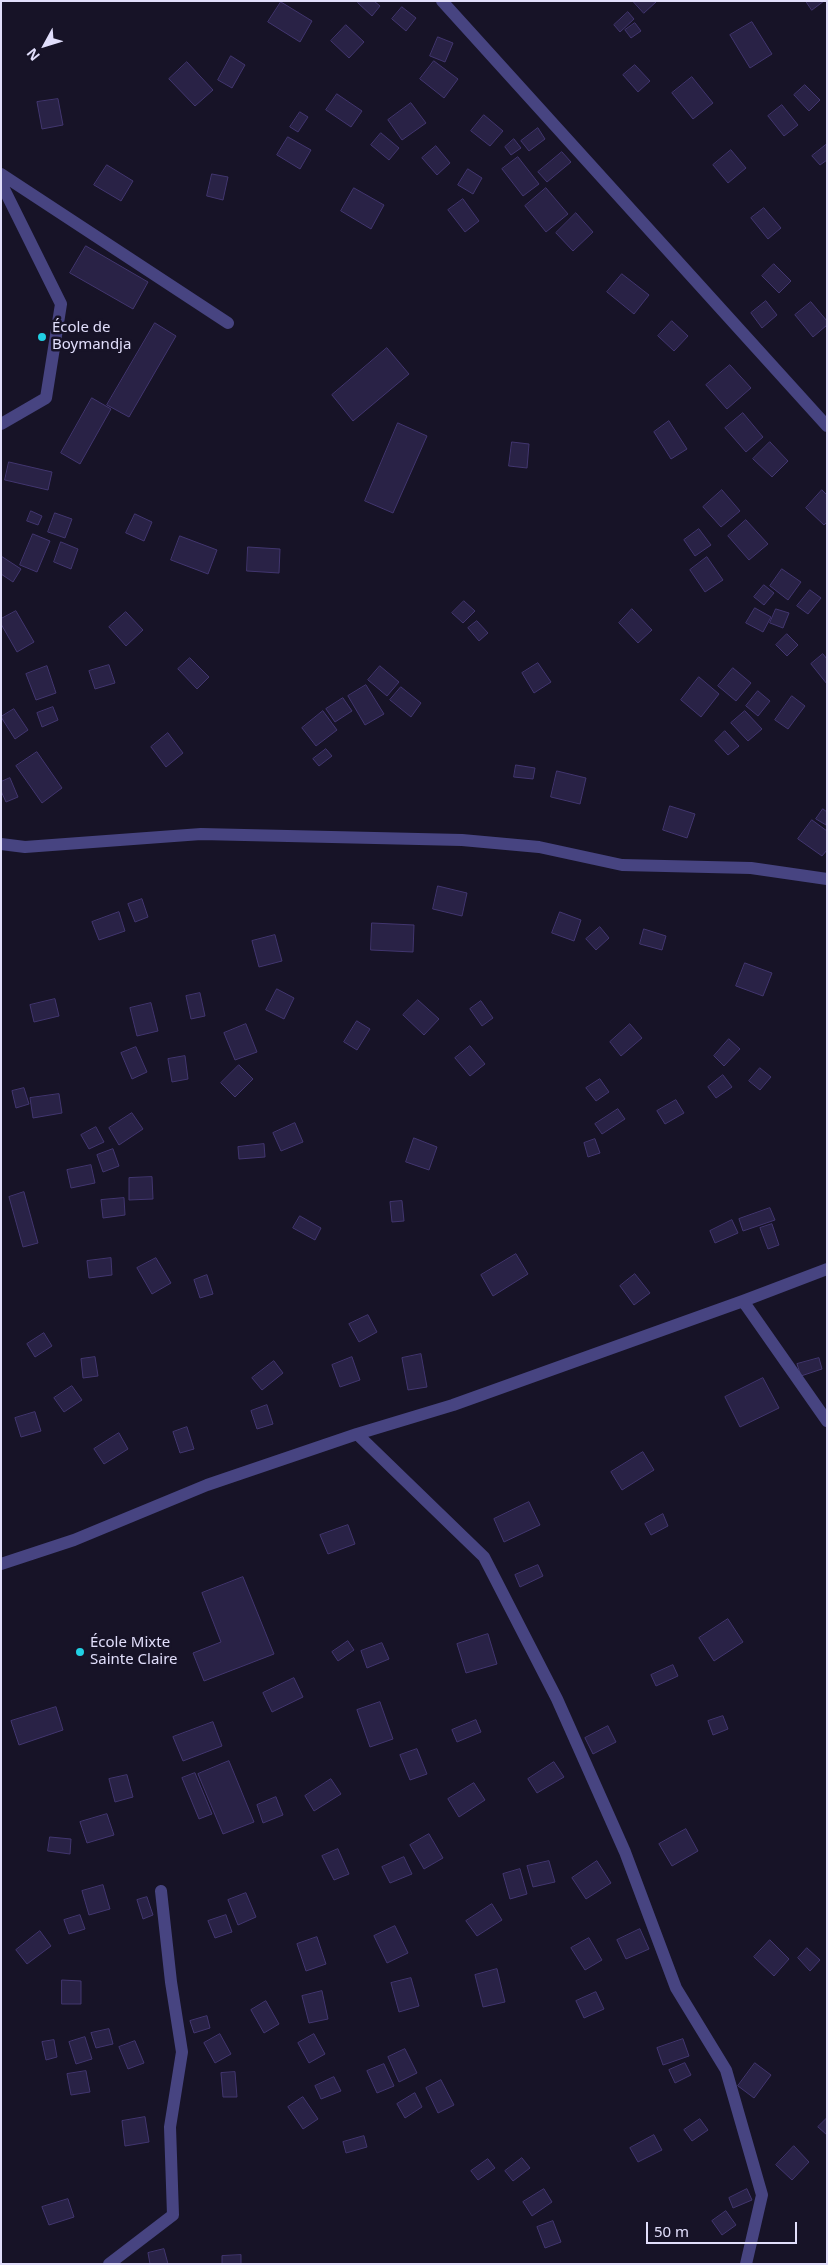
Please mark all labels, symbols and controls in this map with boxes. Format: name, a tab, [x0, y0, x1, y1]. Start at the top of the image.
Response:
north arrow	[20, 20, 70, 70]
text: N	[22, 44, 44, 65]
place label: École de Boymandja	[52, 319, 131, 354]
marker: École de Boymandja	[36, 331, 48, 343]
place label: École Mixte Sainte Claire	[90, 1634, 178, 1669]
marker: École Mixte Sainte Claire	[74, 1646, 86, 1658]
scale bar	[648, 2212, 799, 2244]
text: 50 m	[654, 2221, 689, 2241]

